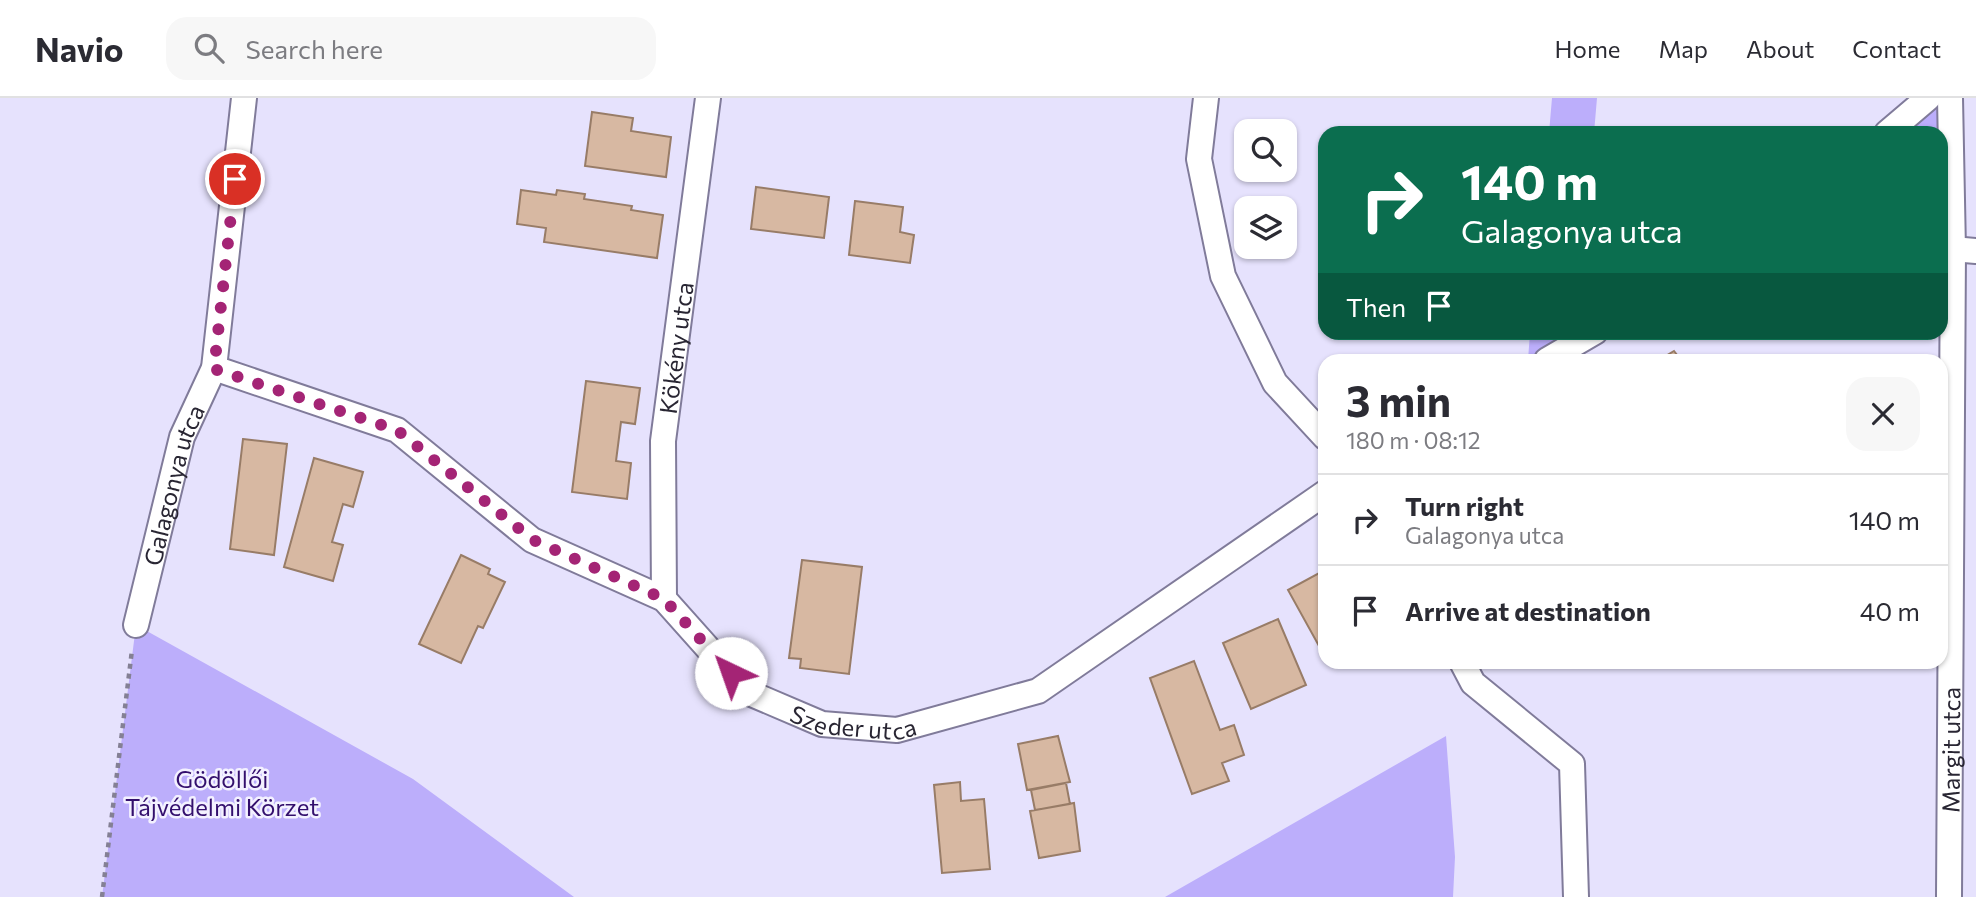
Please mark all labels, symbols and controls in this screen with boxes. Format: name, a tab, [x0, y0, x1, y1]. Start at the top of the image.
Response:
search box	[166, 17, 656, 80]
text: Navio	[35, 28, 124, 69]
icon: search	[190, 29, 228, 67]
text: Search here	[246, 33, 383, 64]
text: Home	[1555, 34, 1621, 63]
text: Map	[1659, 34, 1708, 63]
text: About	[1746, 34, 1814, 63]
text: Contact	[1852, 34, 1941, 63]
map controls	[1234, 119, 1297, 259]
button: search	[1234, 119, 1297, 182]
pin	[205, 149, 265, 209]
text: 140 m	[1461, 150, 1598, 210]
icon: right	[1346, 154, 1437, 245]
icon: arrive	[216, 160, 254, 198]
button: layers	[1234, 196, 1297, 259]
text: Galagonya utca	[1461, 210, 1683, 250]
street label: Kökény utca	[652, 280, 698, 416]
icon: arrive	[1420, 287, 1458, 325]
text: Then	[1346, 291, 1406, 322]
text: 3 min	[1346, 374, 1451, 426]
button: close	[1846, 377, 1920, 451]
street label: Galagonya utca	[137, 400, 210, 568]
text: 180 m · 08:12	[1346, 426, 1481, 454]
text: Turn right	[1405, 490, 1524, 521]
icon: right	[1346, 501, 1384, 539]
text: 140 m	[1849, 504, 1920, 535]
text: Galagonya utca	[1405, 521, 1564, 549]
icon: arrive	[1346, 592, 1384, 630]
text: Arrive at destination	[1405, 595, 1651, 626]
text: 40 m	[1860, 595, 1920, 626]
position arrow	[694, 636, 768, 710]
street label: Margit utca	[1935, 687, 1965, 813]
street label: Szeder utca	[786, 698, 919, 745]
park label: Gödöllői Tájvédelmi Körzet	[125, 764, 319, 821]

